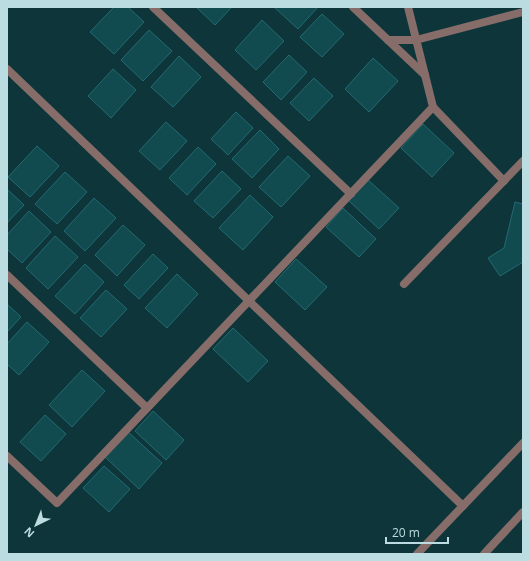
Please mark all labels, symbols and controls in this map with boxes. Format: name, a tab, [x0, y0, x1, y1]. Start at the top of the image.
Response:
north arrow	[16, 505, 56, 545]
scale bar	[386, 519, 448, 545]
text: N	[20, 524, 37, 541]
text: 20 m	[392, 524, 420, 541]

